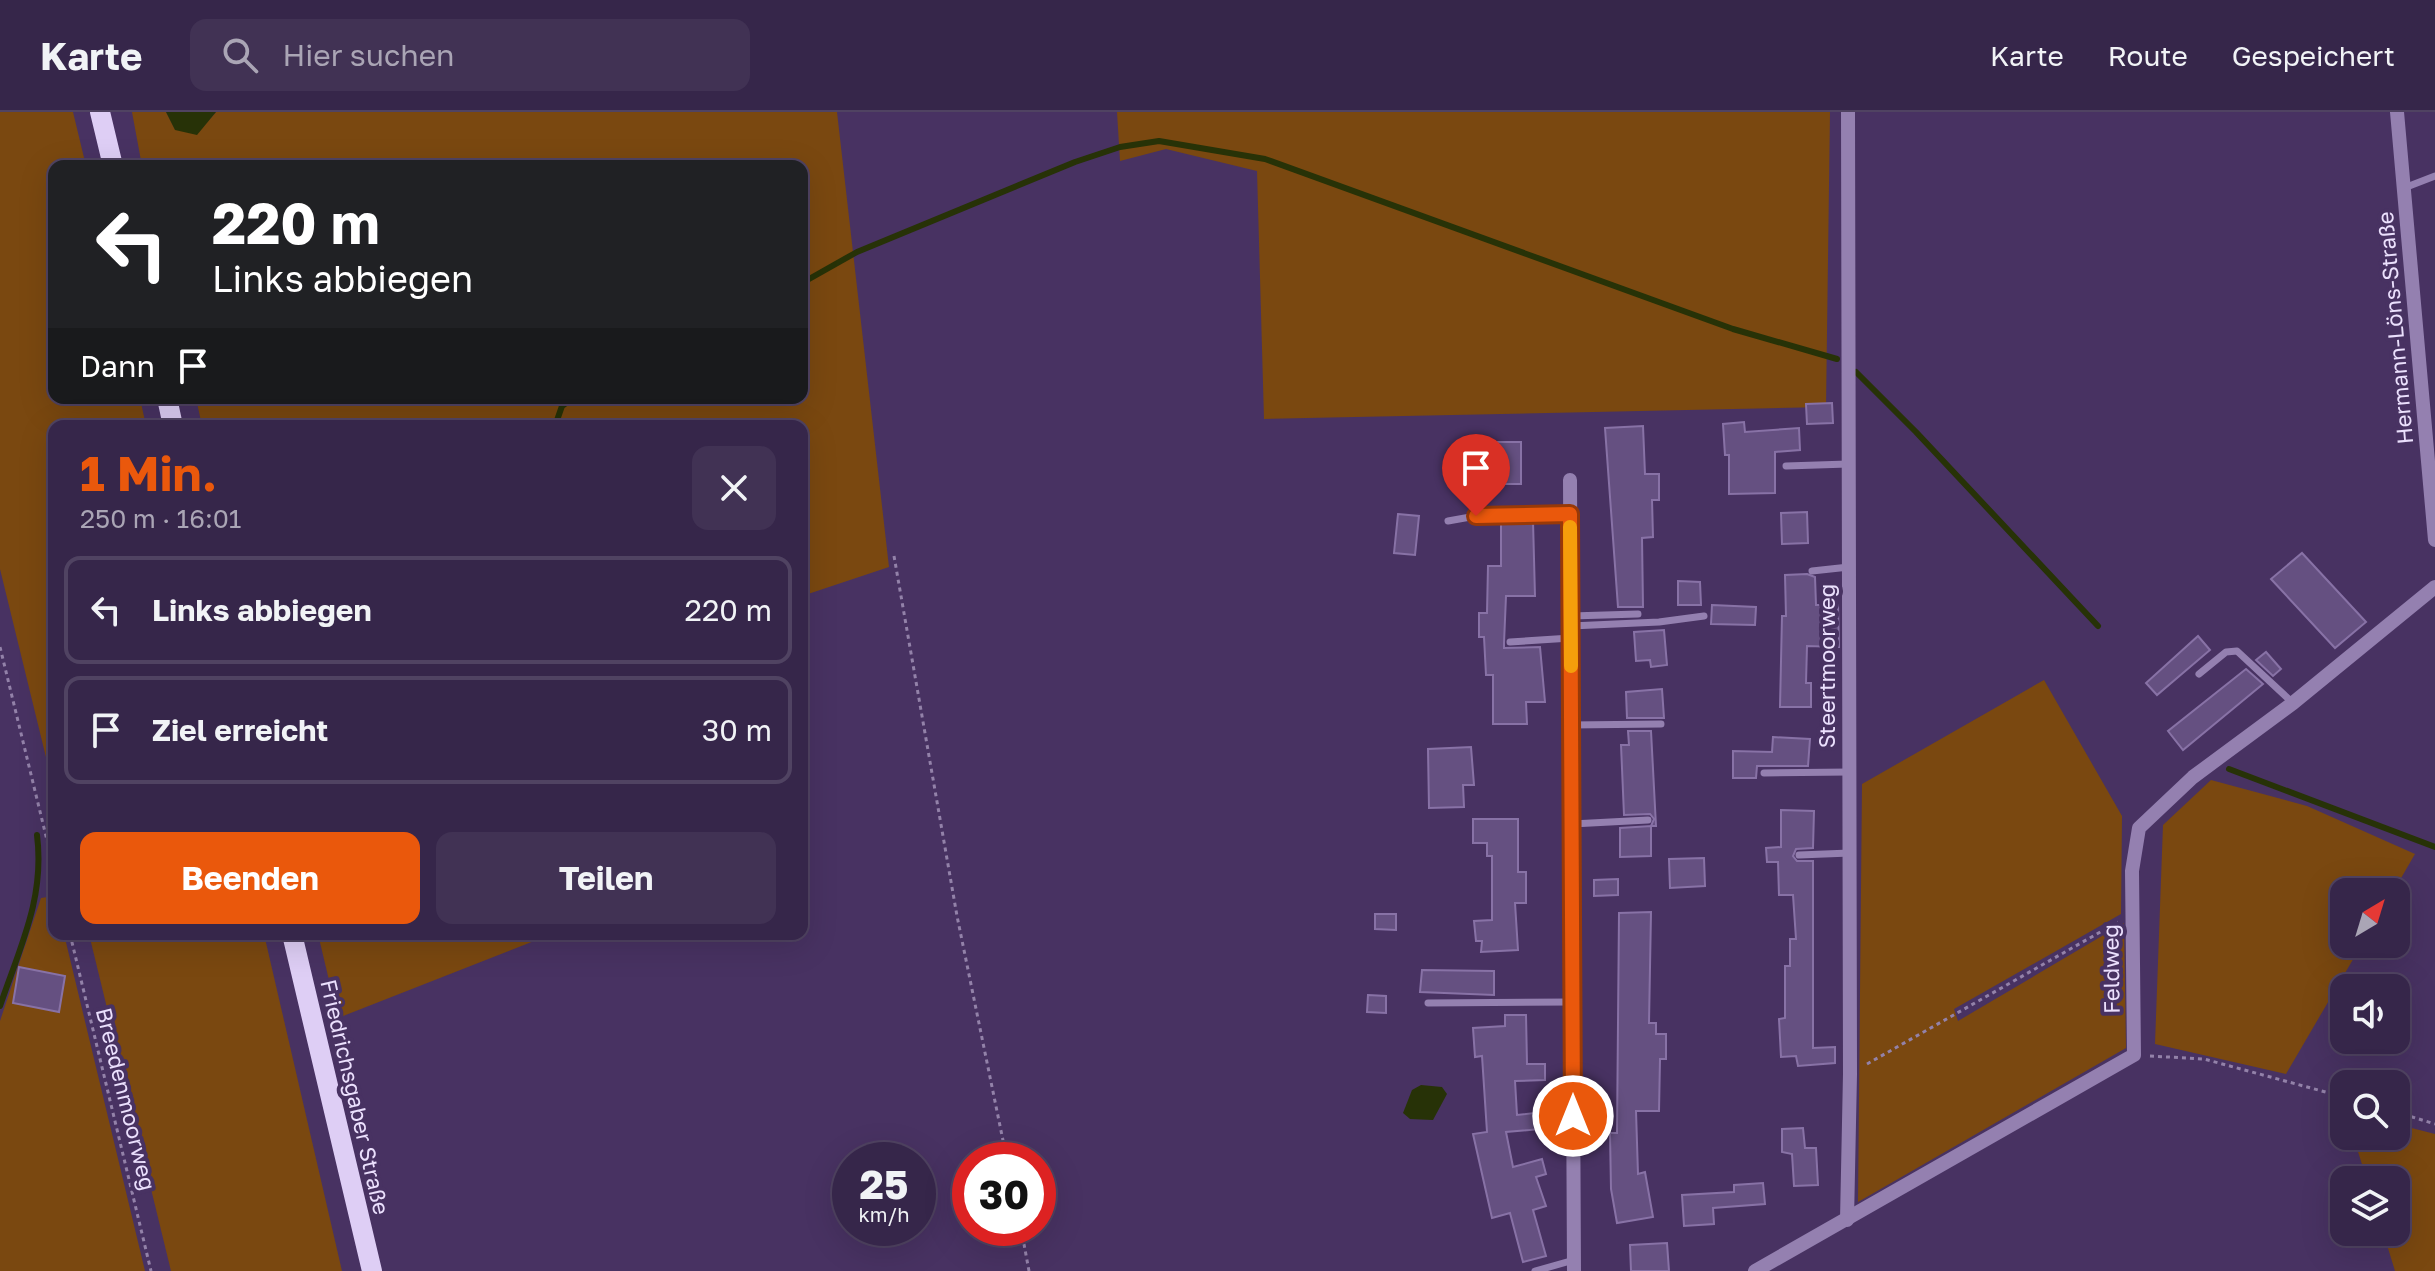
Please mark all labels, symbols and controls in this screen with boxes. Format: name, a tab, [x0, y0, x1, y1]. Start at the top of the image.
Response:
search box	[190, 19, 750, 91]
text: Karte	[40, 33, 142, 78]
icon: search	[218, 33, 262, 77]
text: Hier suchen	[282, 37, 455, 73]
text: Karte	[1990, 39, 2064, 72]
text: Route	[2108, 39, 2188, 72]
text: Gespeichert	[2232, 39, 2395, 72]
text: 220 m	[212, 189, 380, 256]
icon: left	[80, 192, 184, 296]
street label: Hermann-Löns-Straße	[2371, 211, 2418, 445]
text: Links abbiegen	[212, 257, 473, 300]
icon: arrive	[171, 344, 215, 388]
text: Dann	[80, 348, 155, 384]
pin	[1442, 434, 1510, 516]
text: 1 Min.	[80, 444, 217, 502]
button: close	[692, 446, 776, 530]
icon: arrive	[1454, 446, 1498, 490]
text: 250 m · 16:01	[80, 503, 241, 534]
street label: Steertmoorweg	[1813, 584, 1840, 748]
icon: left	[84, 588, 128, 632]
text: Links abbiegen	[152, 592, 372, 628]
text: 220 m	[685, 592, 772, 628]
icon: arrive	[84, 708, 128, 752]
text: Ziel erreicht	[152, 712, 328, 748]
text: 30 m	[702, 712, 772, 748]
button: Beenden	[80, 832, 420, 924]
button: Teilen	[436, 832, 776, 924]
north arrow	[2330, 878, 2410, 958]
map controls	[2330, 878, 2410, 1246]
street label: Feldweg	[2096, 924, 2125, 1014]
button: sound	[2330, 974, 2410, 1054]
street label: Friedrichsgaber Straße	[315, 977, 396, 1217]
street label: Breedenmoorweg	[91, 1005, 162, 1193]
button: search	[2330, 1070, 2410, 1150]
position arrow	[1531, 1074, 1615, 1158]
speed limit sign: 30	[952, 1142, 1056, 1246]
text: 25	[860, 1160, 908, 1208]
button: layers	[2330, 1166, 2410, 1246]
text: km/h	[859, 1202, 909, 1226]

